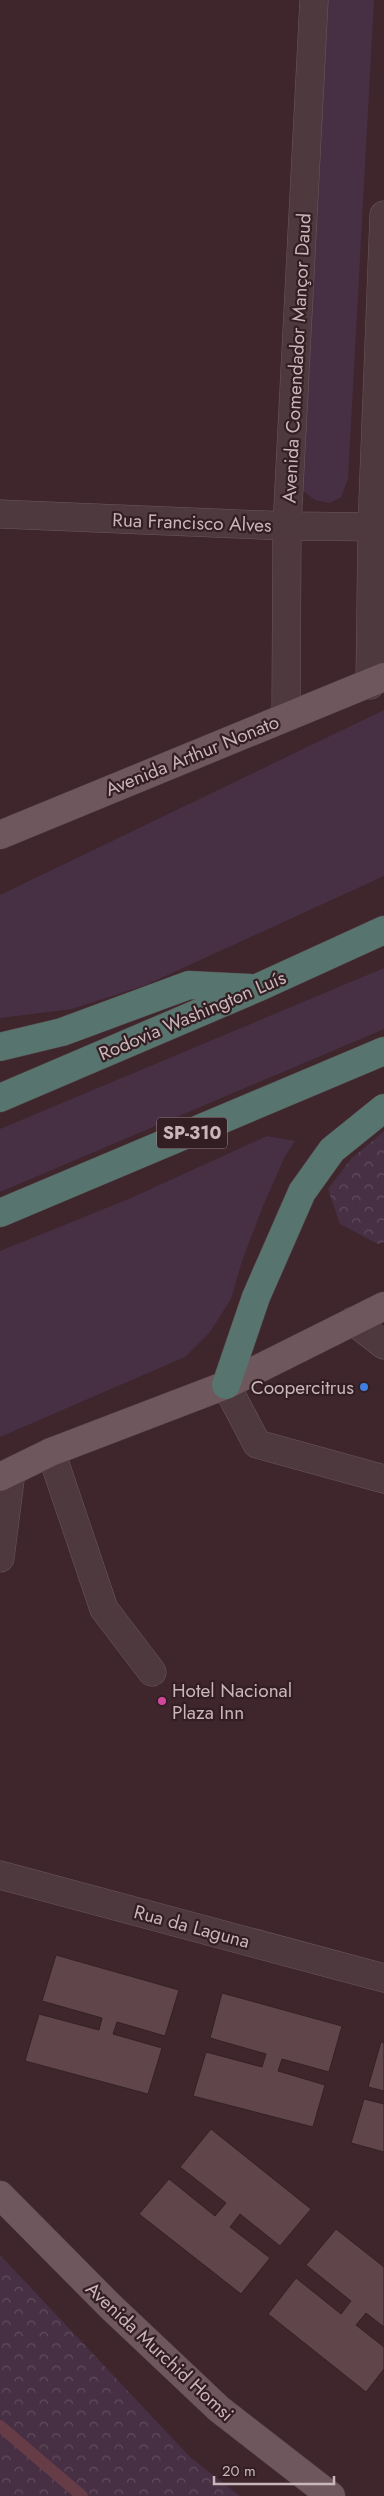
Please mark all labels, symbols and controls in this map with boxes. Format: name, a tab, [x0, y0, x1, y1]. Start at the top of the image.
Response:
street label: Avenida Comendador Mançor Daud	[275, 212, 318, 504]
street label: Rua Francisco Alves	[112, 506, 272, 539]
street label: Avenida Arthur Nonato	[101, 708, 283, 803]
street label: Rodovia Washington Luís	[94, 964, 290, 1067]
road number: SP-310	[157, 1118, 227, 1148]
place label: Coopercitrus	[251, 1374, 354, 1401]
marker: Coopercitrus	[358, 1381, 370, 1393]
place label: Hotel Nacional Plaza Inn	[172, 1677, 292, 1726]
marker: Hotel Nacional Plaza Inn	[156, 1695, 168, 1707]
street label: Rua da Laguna	[131, 1898, 253, 1955]
street label: Avenida Murchid Homsi	[80, 2275, 240, 2427]
scale bar	[214, 2454, 334, 2486]
text: 20 m	[222, 2460, 256, 2482]

